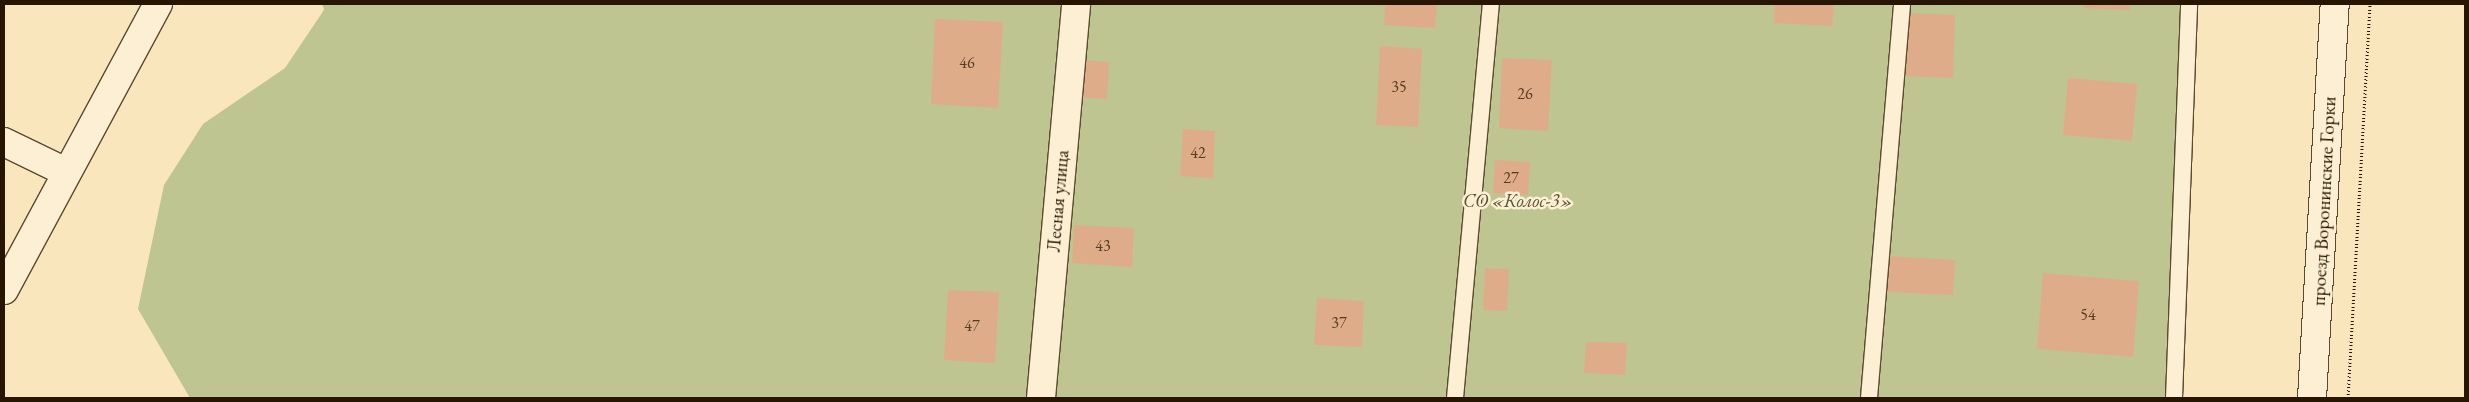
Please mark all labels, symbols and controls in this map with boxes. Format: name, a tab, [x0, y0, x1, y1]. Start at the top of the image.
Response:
house number: 46	[959, 53, 975, 73]
house number: 35	[1391, 77, 1407, 97]
house number: 26	[1517, 84, 1533, 104]
street label: проезд Воронинские Горки	[2307, 96, 2341, 306]
house number: 42	[1190, 143, 1206, 163]
street label: Лесная улица	[1042, 149, 1074, 253]
house number: 27	[1503, 168, 1519, 188]
park label: СО «Колос-3»	[1463, 190, 1573, 212]
house number: 43	[1095, 236, 1111, 256]
house number: 54	[2080, 305, 2096, 325]
house number: 37	[1331, 313, 1347, 333]
house number: 47	[964, 316, 980, 336]

